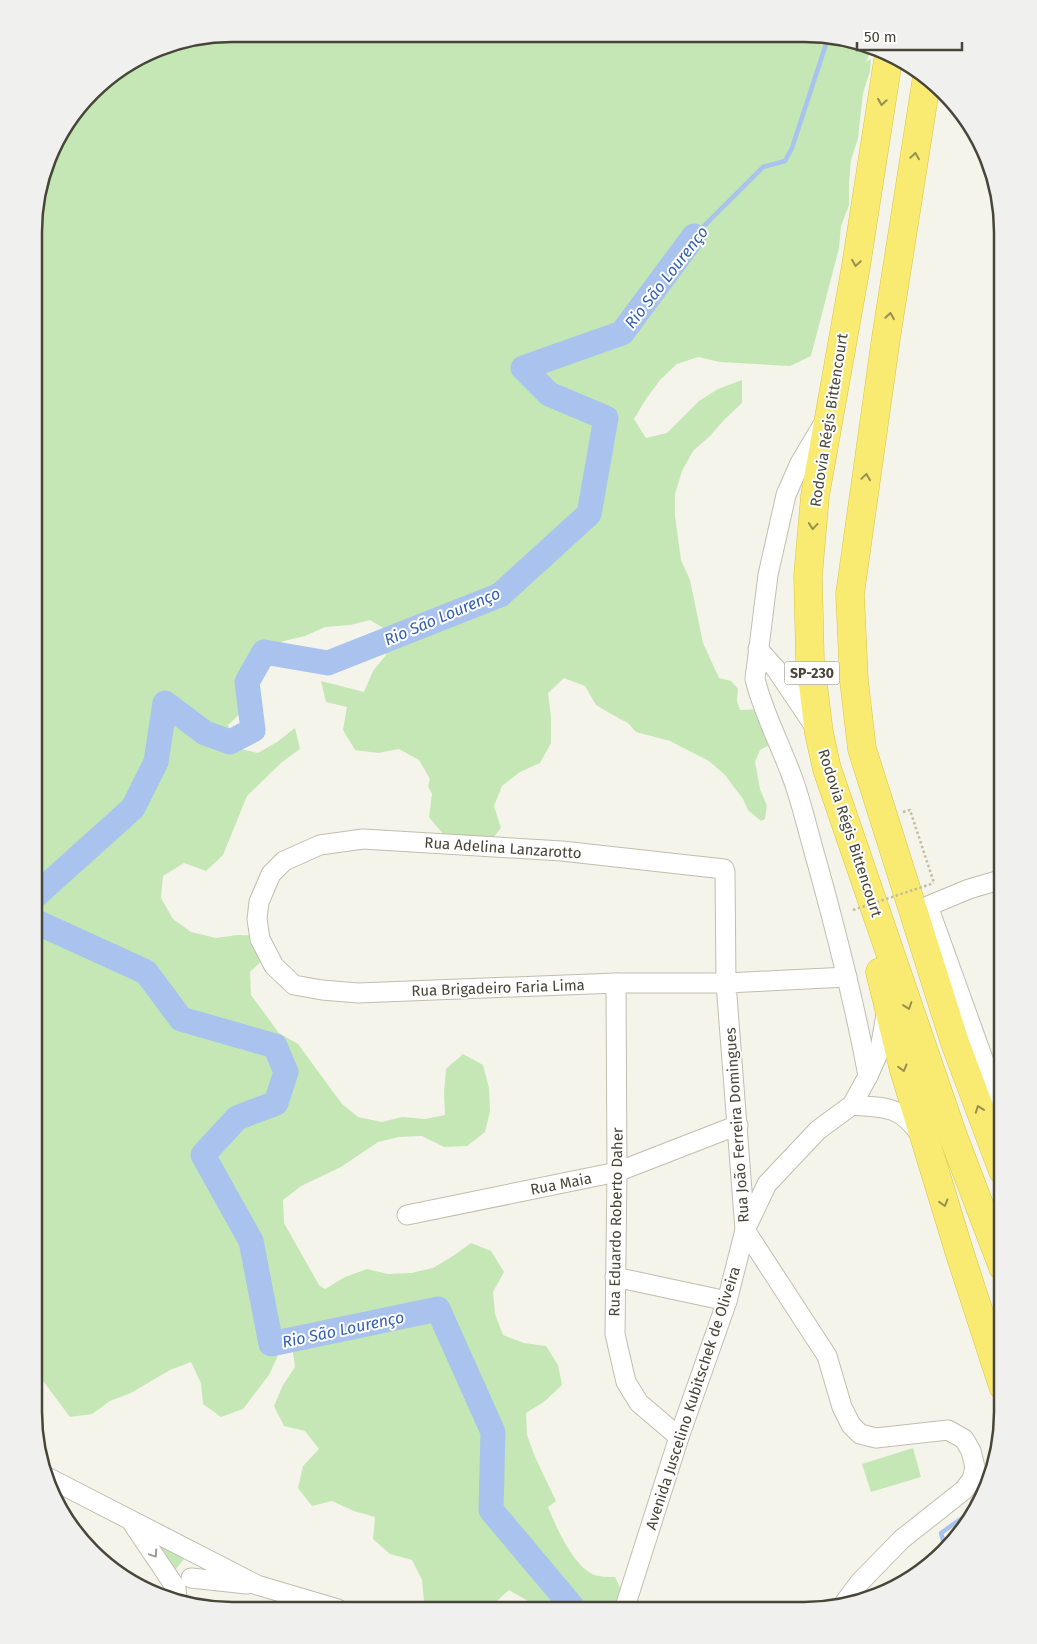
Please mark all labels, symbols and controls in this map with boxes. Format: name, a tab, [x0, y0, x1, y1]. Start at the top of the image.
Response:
scale bar	[857, 20, 962, 52]
text: 50 m	[864, 28, 897, 46]
one-way arrow	[877, 98, 887, 106]
one-way arrow	[909, 151, 920, 159]
water label: Rio São Lourenço	[621, 223, 713, 333]
one-way arrow	[852, 258, 862, 267]
one-way arrow	[884, 312, 894, 321]
street label: Rodovia Régis Bittencourt	[806, 331, 852, 508]
one-way arrow	[860, 473, 870, 481]
one-way arrow	[807, 523, 818, 531]
water label: Rio São Lourenço	[381, 583, 503, 650]
road number: SP-230	[784, 661, 840, 684]
street label: Rodovia Régis Bittencourt	[814, 747, 886, 920]
street label: Rua Adelina Lanzarotto	[424, 834, 582, 862]
street label: Rua Brigadeiro Faria Lima	[411, 976, 585, 1000]
one-way arrow	[902, 1001, 912, 1010]
street label: Rua João Ferreira Domingues	[721, 1027, 753, 1223]
one-way arrow	[898, 1063, 908, 1071]
one-way arrow	[975, 1105, 985, 1114]
street label: Rua Eduardo Roberto Daher	[605, 1127, 627, 1317]
street label: Rua Maia	[529, 1169, 593, 1199]
one-way arrow	[939, 1198, 949, 1207]
street label: Avenida Juscelino Kubitschek de Oliveira	[642, 1264, 744, 1532]
water label: Rio São Lourenço	[280, 1307, 406, 1353]
one-way arrow	[147, 1549, 157, 1558]

